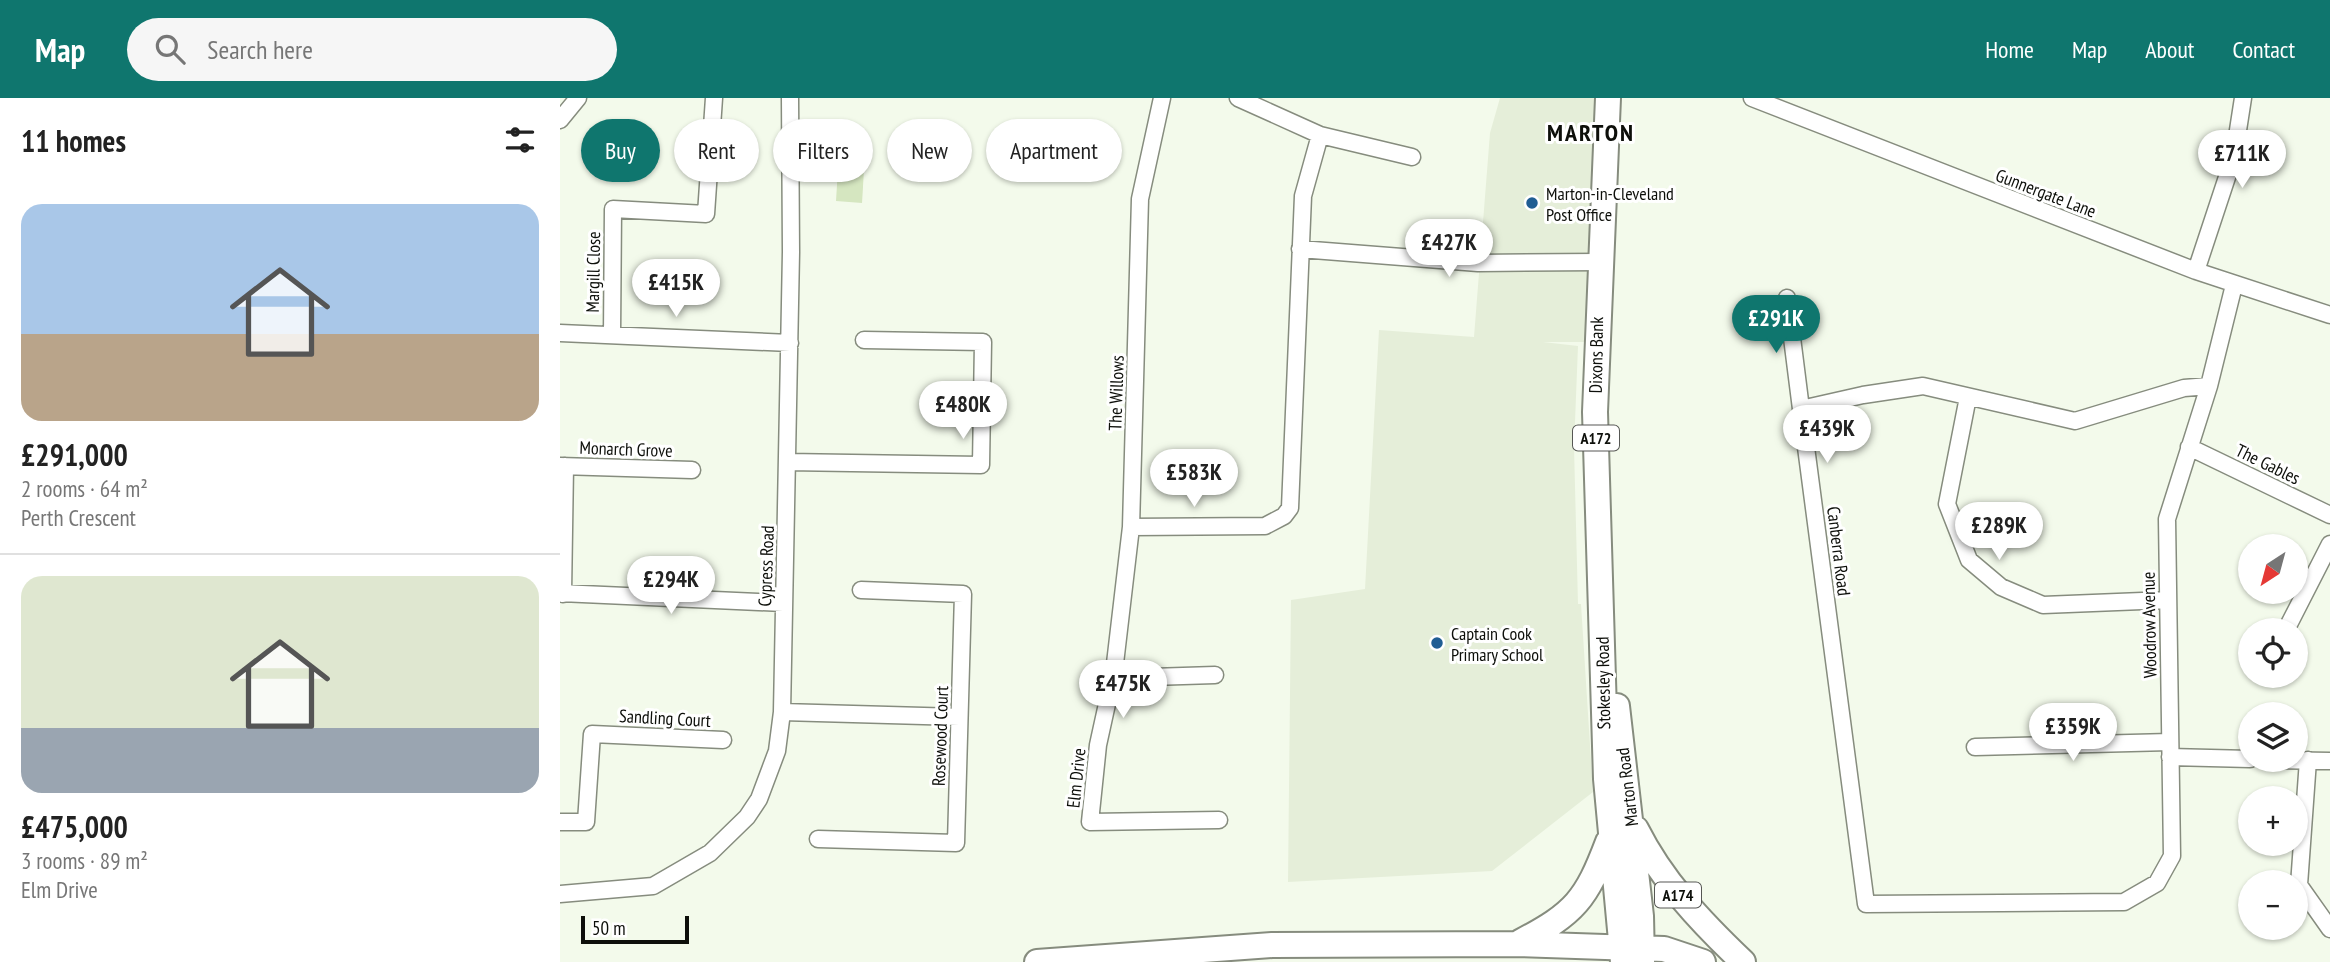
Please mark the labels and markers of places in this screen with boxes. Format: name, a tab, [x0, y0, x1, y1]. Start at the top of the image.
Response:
pin: £711K	[2193, 130, 2291, 190]
place label: Marton-in-Cleveland Post Office	[1546, 182, 1674, 226]
marker: Marton-in-Cleveland Post Office	[1524, 195, 1540, 211]
pin: £427K	[1400, 220, 1498, 279]
pin: £415K	[627, 260, 725, 319]
pin: £291K	[1727, 296, 1825, 355]
pin: £480K	[914, 382, 1012, 441]
pin: £439K	[1778, 406, 1876, 465]
pin: £583K	[1145, 450, 1243, 509]
pin: £289K	[1950, 503, 2048, 562]
pin: £294K	[622, 556, 720, 616]
place label: Captain Cook Primary School	[1451, 622, 1544, 666]
marker: Captain Cook Primary School	[1429, 635, 1445, 651]
pin: £475K	[1074, 660, 1172, 720]
pin: £359K	[2024, 704, 2122, 763]

